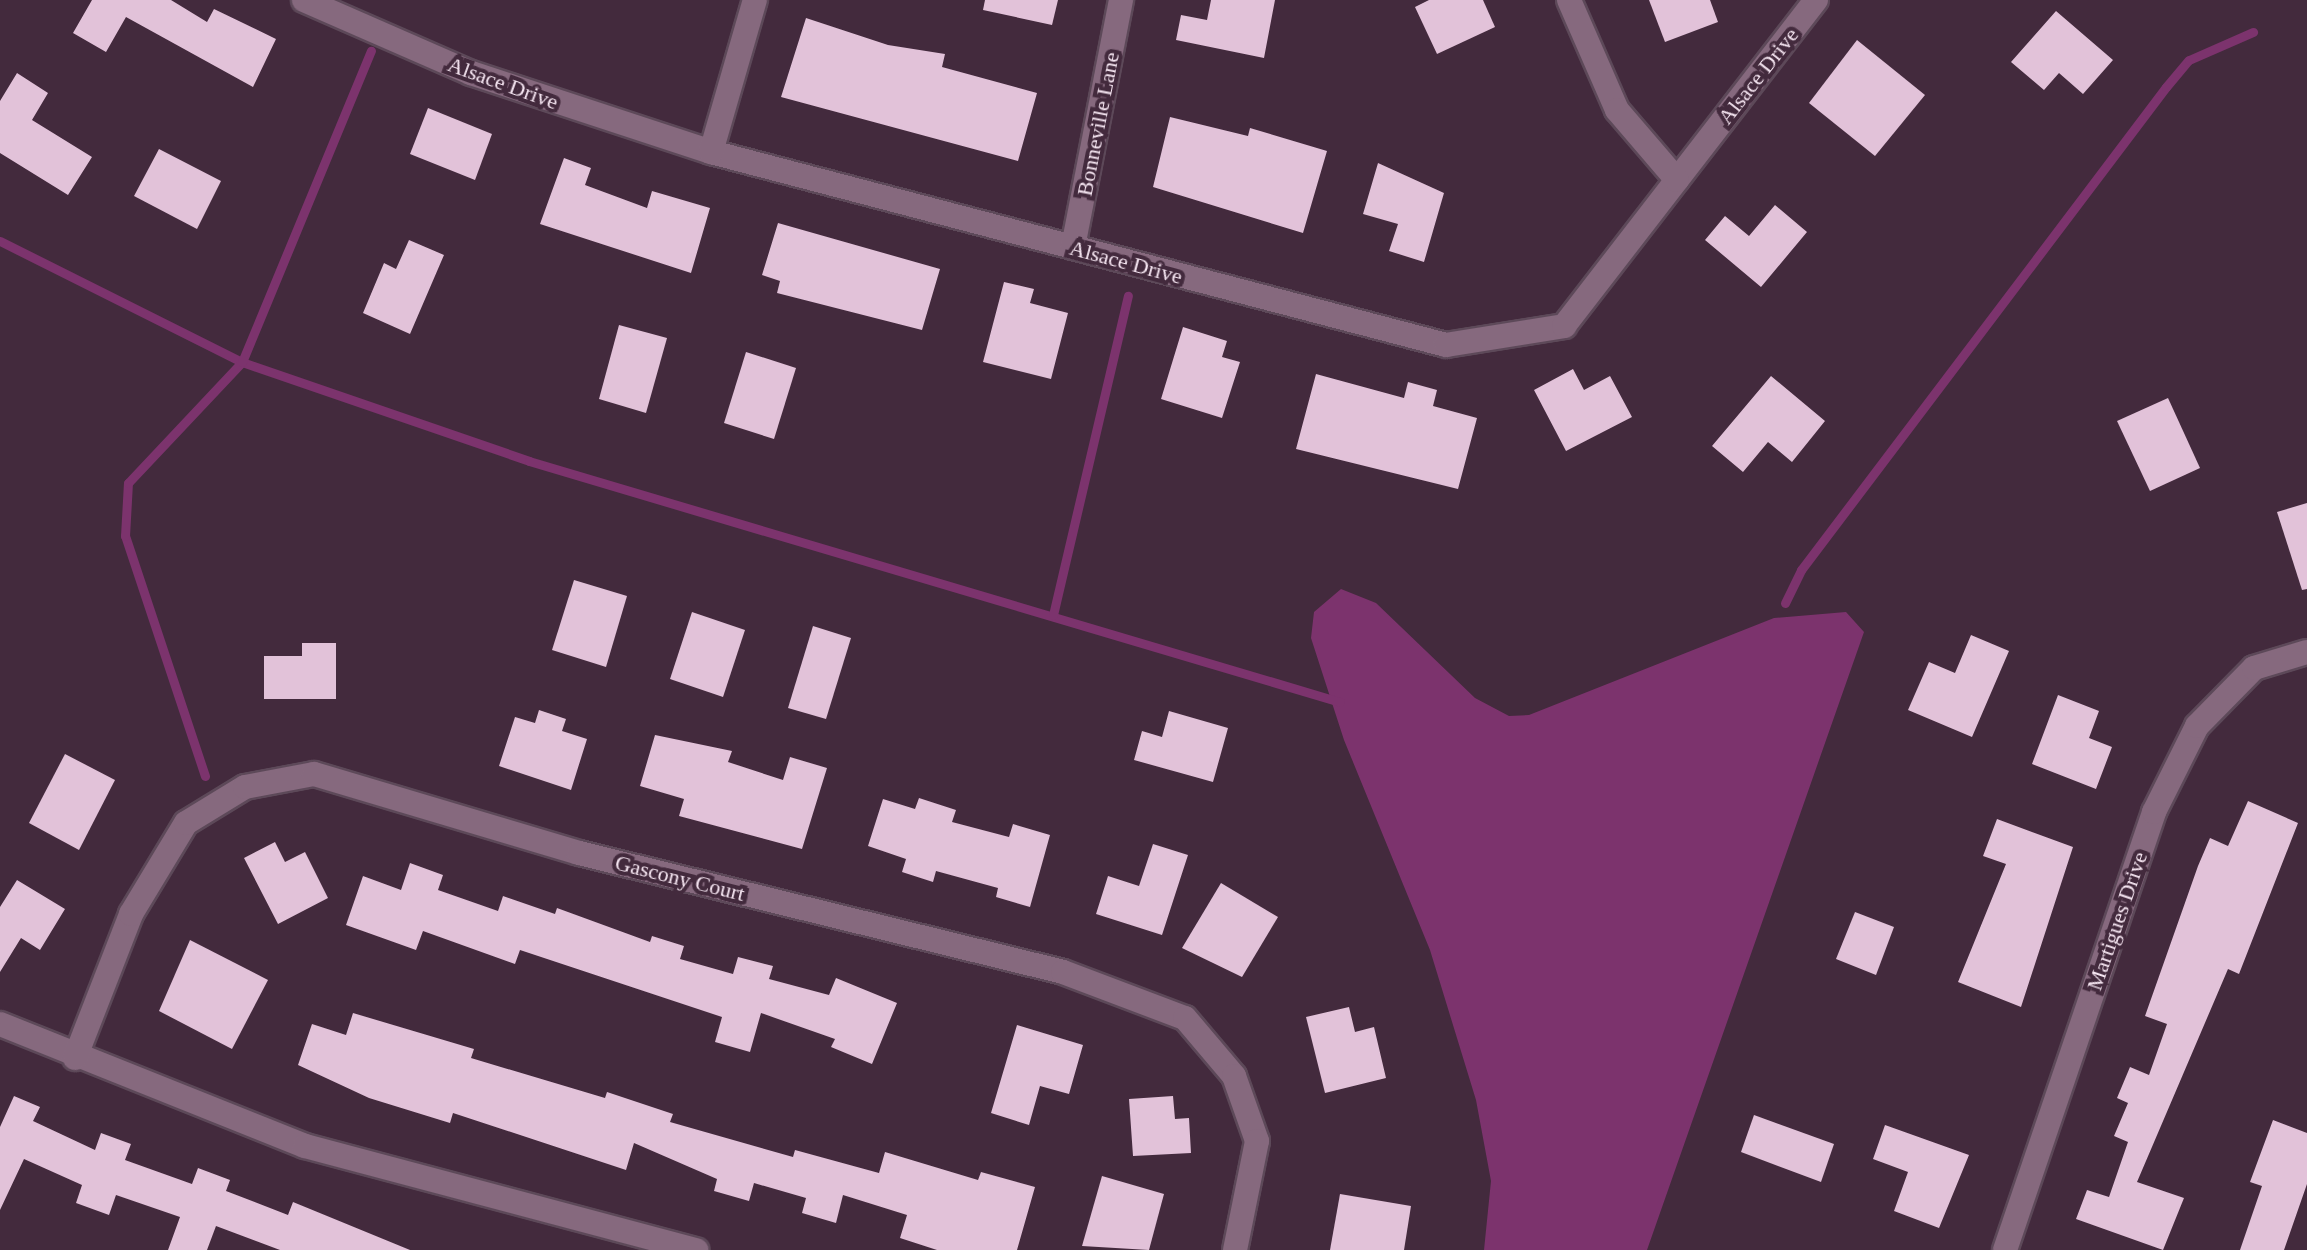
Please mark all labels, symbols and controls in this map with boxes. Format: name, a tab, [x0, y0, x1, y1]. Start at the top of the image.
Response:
street label: Alsace Drive	[1712, 22, 1804, 130]
street label: Bonneville Lane	[1071, 50, 1125, 198]
street label: Alsace Drive	[444, 51, 562, 115]
street label: Alsace Drive	[1067, 234, 1185, 290]
street label: Martigues Drive	[2081, 848, 2153, 994]
street label: Gascony Court	[612, 849, 748, 907]

